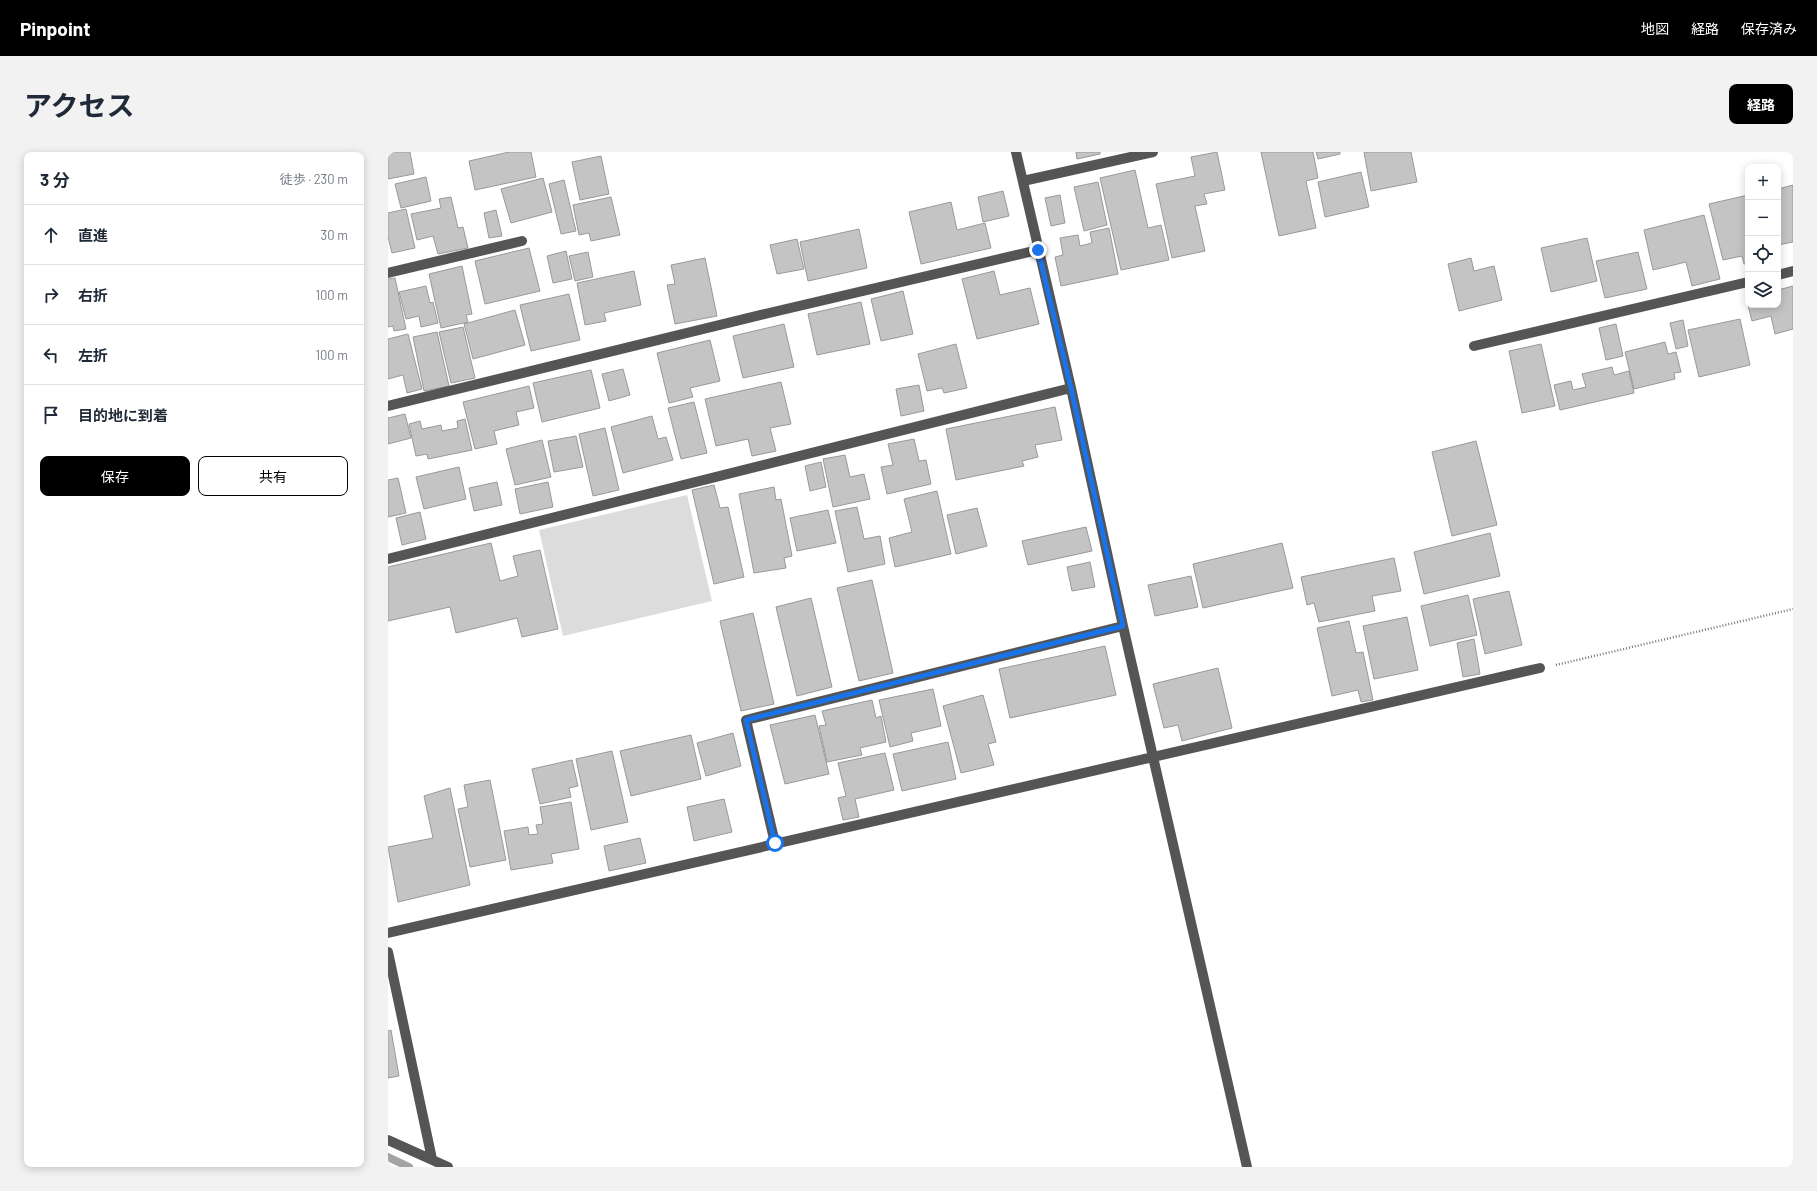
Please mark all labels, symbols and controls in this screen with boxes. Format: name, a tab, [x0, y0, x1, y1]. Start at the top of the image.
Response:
text: Pinpoint	[20, 17, 90, 40]
text: 地図	[1641, 20, 1669, 37]
text: 経路	[1691, 20, 1719, 37]
text: 保存済み	[1741, 20, 1797, 37]
button: 経路	[1729, 84, 1793, 124]
text: アクセス	[24, 88, 135, 122]
map controls	[1745, 164, 1781, 308]
button: +	[1745, 164, 1781, 200]
text: 3 分	[40, 169, 70, 189]
text: 徒歩 · 230 m	[280, 171, 348, 187]
button: −	[1745, 200, 1781, 236]
icon: ahead	[40, 224, 62, 246]
text: 直進	[78, 226, 108, 244]
text: 30 m	[321, 227, 348, 243]
button: locate	[1745, 236, 1781, 272]
route end	[1029, 241, 1047, 259]
button: layers	[1745, 272, 1781, 308]
icon: right	[40, 284, 62, 306]
text: 右折	[78, 286, 108, 304]
text: 100 m	[315, 287, 348, 303]
icon: left	[40, 344, 62, 366]
text: 左折	[78, 346, 108, 364]
text: 100 m	[315, 347, 348, 363]
icon: arrive	[40, 404, 62, 426]
text: 目的地に到着	[78, 406, 168, 424]
button: 保存	[40, 456, 190, 496]
button: 共有	[198, 456, 348, 496]
route start	[766, 834, 784, 852]

